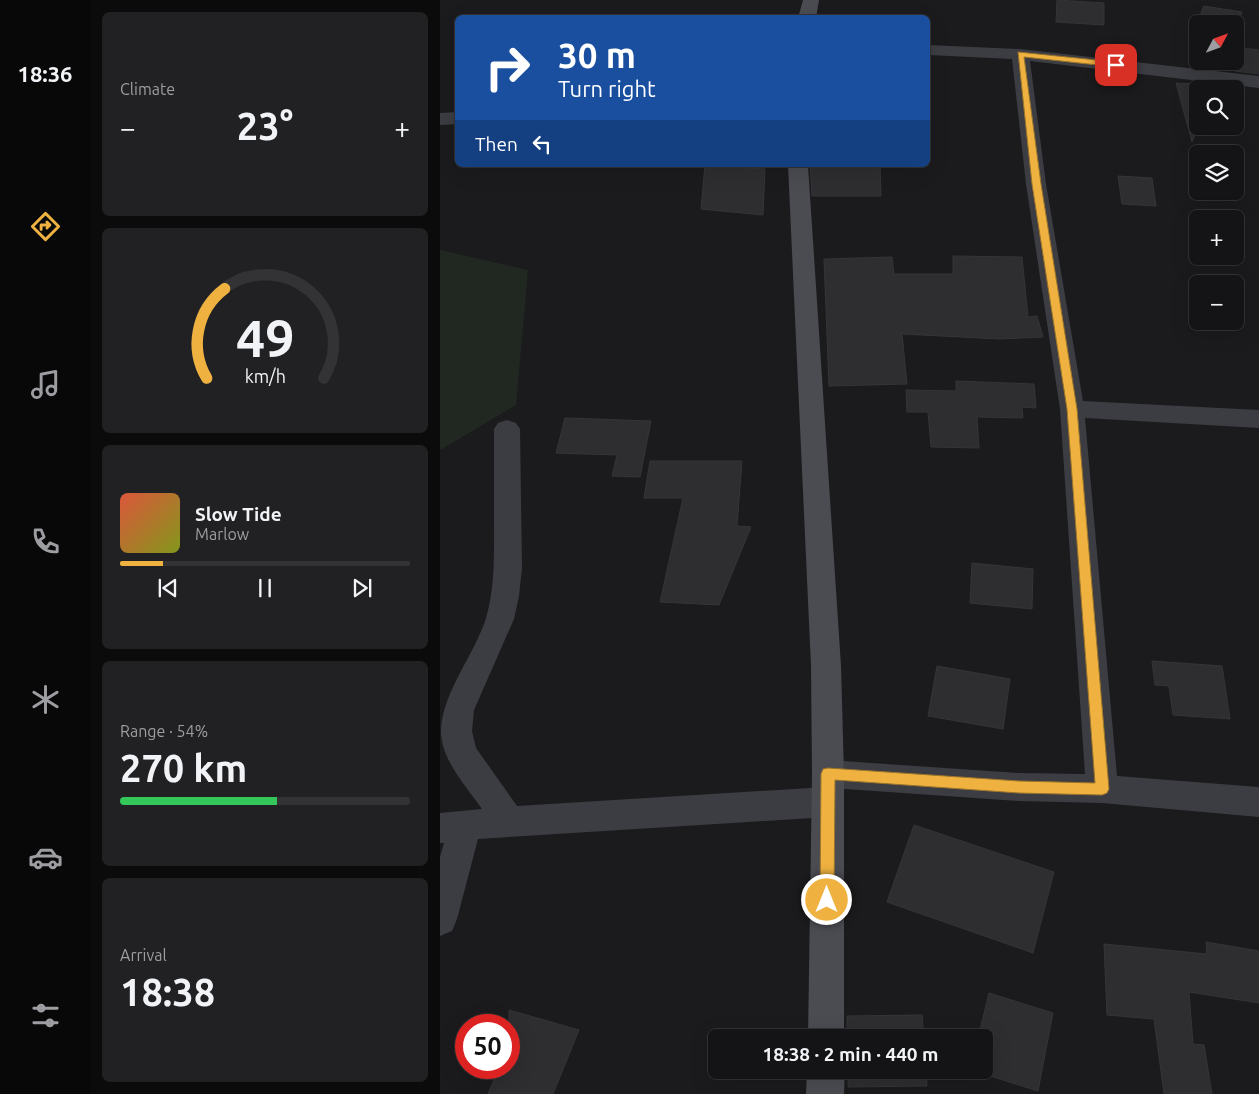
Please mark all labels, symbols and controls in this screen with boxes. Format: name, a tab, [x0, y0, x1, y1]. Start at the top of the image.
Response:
north arrow	[1189, 15, 1244, 70]
map controls	[1189, 15, 1244, 330]
icon: right	[475, 35, 540, 100]
text: 30 m	[558, 35, 636, 75]
pin	[1095, 44, 1137, 86]
icon: arrive	[1102, 51, 1130, 79]
text: 18:36	[17, 61, 73, 86]
text: Turn right	[558, 76, 656, 101]
text: Climate	[120, 80, 175, 98]
button: search	[1189, 80, 1244, 135]
text: 23°	[237, 105, 293, 147]
text: −	[120, 112, 136, 143]
text: +	[394, 112, 410, 143]
icon: left	[528, 130, 556, 158]
text: Then	[475, 133, 518, 155]
button: layers	[1189, 145, 1244, 200]
icon: directions	[28, 209, 63, 244]
button: +	[1189, 210, 1244, 265]
button: −	[1189, 275, 1244, 330]
text: 49	[236, 309, 294, 367]
text: km/h	[244, 366, 286, 386]
icon: music	[28, 367, 63, 402]
text: Slow Tide	[195, 503, 282, 525]
icon: phone	[28, 524, 63, 559]
text: Marlow	[195, 525, 249, 543]
icon: previous	[154, 574, 182, 602]
icon: pause	[251, 574, 279, 602]
icon: next	[348, 574, 376, 602]
icon: climate	[28, 682, 63, 717]
text: Range · 54%	[120, 722, 208, 740]
text: 270 km	[120, 747, 247, 789]
icon: car	[28, 840, 63, 875]
position arrow	[800, 873, 852, 925]
text: Arrival	[120, 946, 167, 964]
text: 18:38	[120, 971, 215, 1013]
icon: filters	[28, 998, 63, 1033]
speed limit sign: 50	[455, 1014, 520, 1079]
text: 18:38 · 2 min · 440 m	[763, 1043, 938, 1065]

